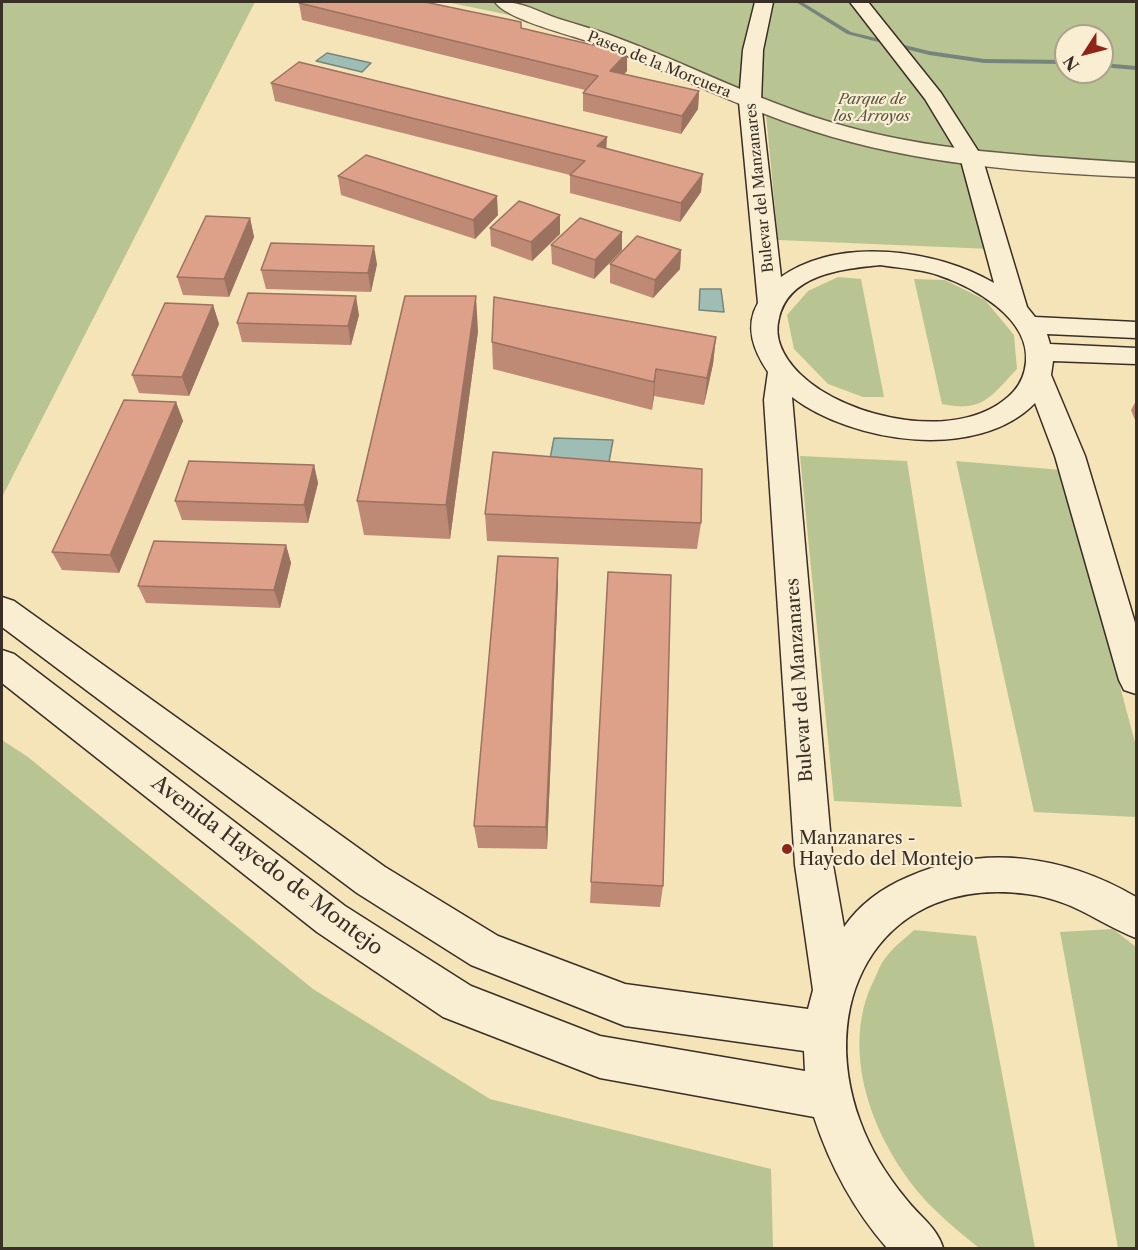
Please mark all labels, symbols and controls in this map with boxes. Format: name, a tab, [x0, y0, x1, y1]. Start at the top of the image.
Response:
north arrow	[1054, 24, 1114, 84]
street label: Paseo de la Morcuera	[585, 28, 733, 102]
text: N	[1059, 52, 1083, 75]
park label: Parque de los Arroyos	[834, 91, 910, 126]
street label: Bulevar del Manzanares	[742, 102, 778, 274]
street label: Bulevar del Manzanares	[782, 577, 818, 783]
street label: Avenida Hayedo de Montejo	[146, 771, 388, 961]
place label: Manzanares - Hayedo del Montejo	[799, 828, 974, 870]
marker: Manzanares - Hayedo del Montejo	[780, 842, 794, 856]

